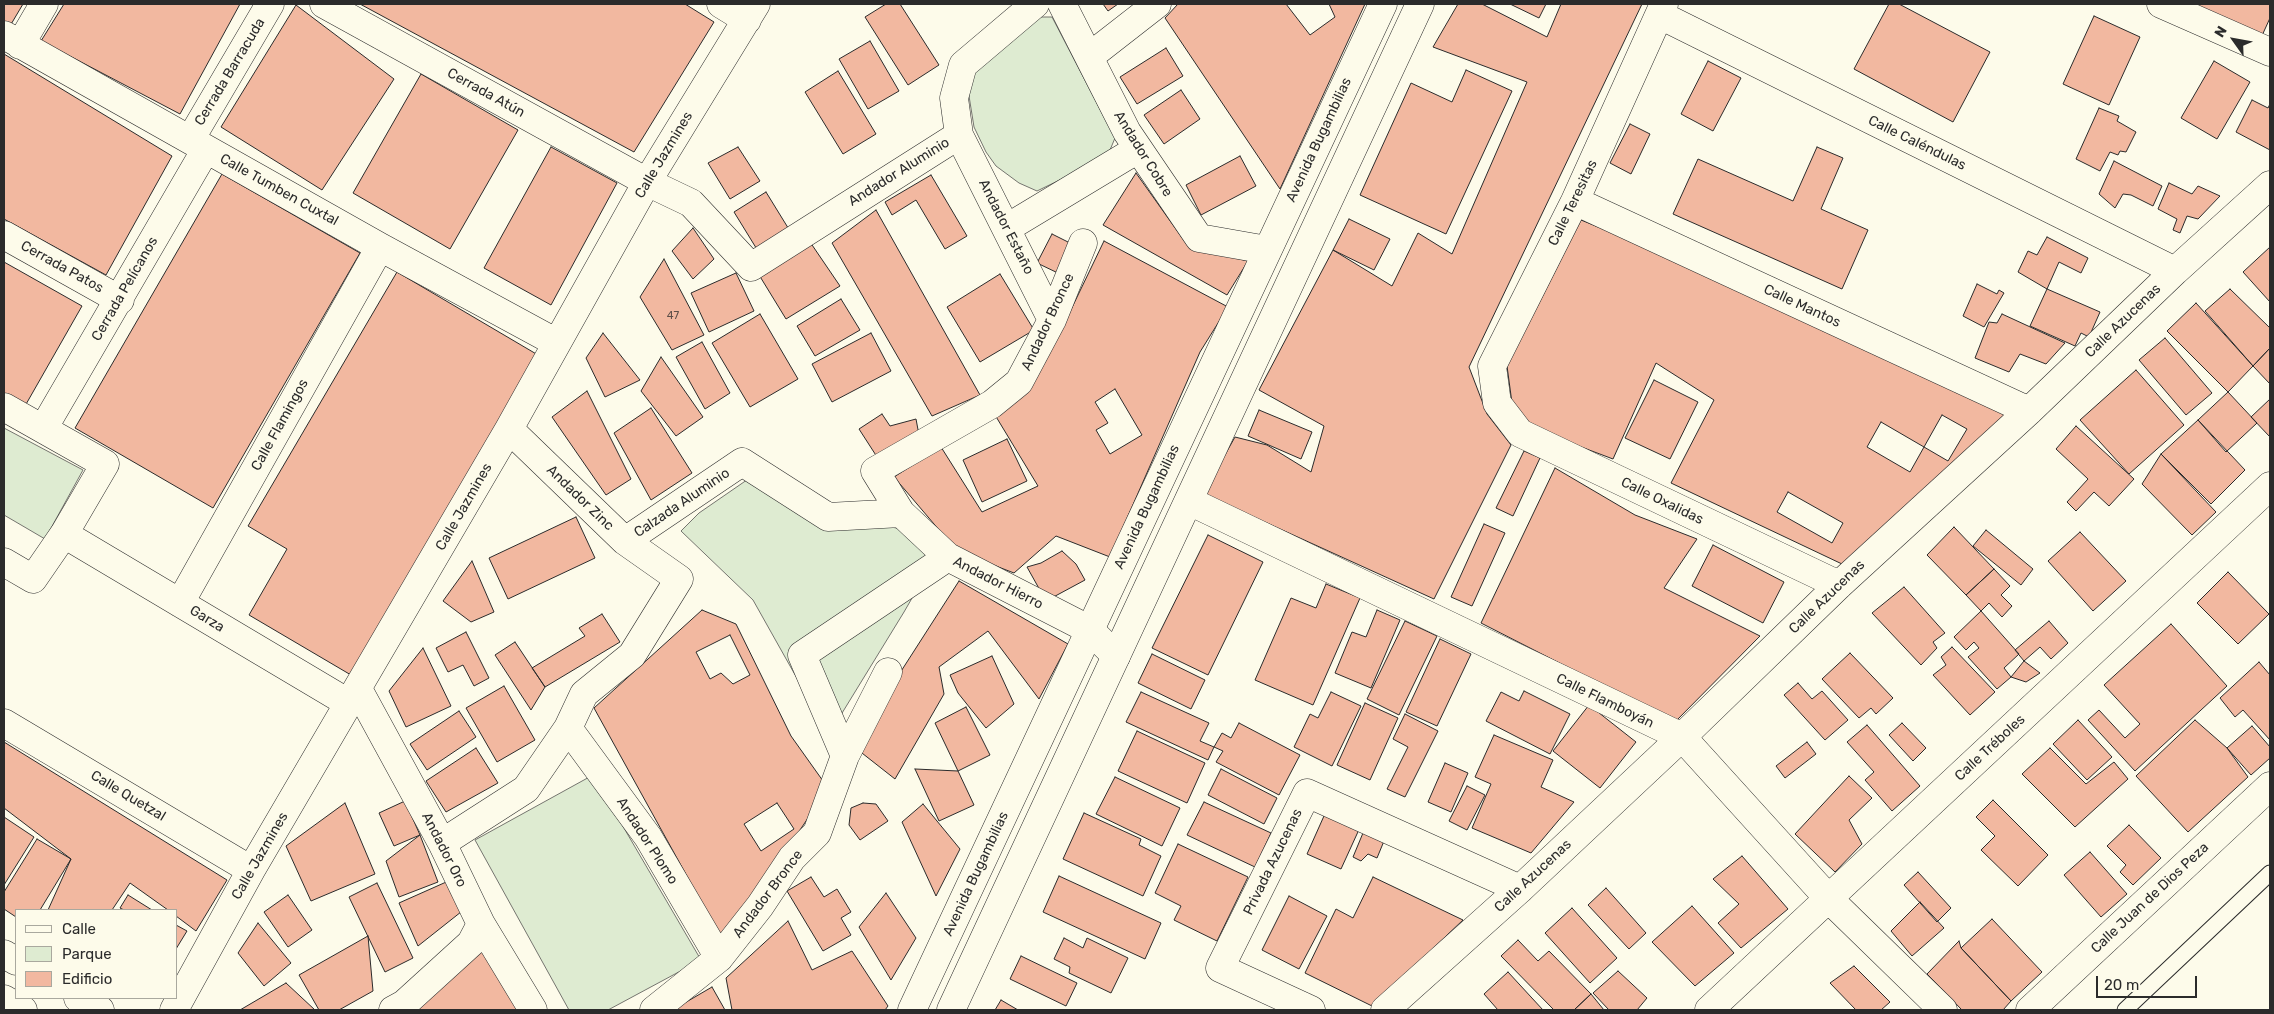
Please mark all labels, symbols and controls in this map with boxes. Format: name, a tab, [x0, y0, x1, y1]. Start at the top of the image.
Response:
street label: Cerrada Barracuda	[191, 15, 269, 129]
north arrow	[2209, 15, 2259, 65]
text: N	[2211, 23, 2231, 41]
street label: Cerrada Atún	[444, 65, 528, 121]
street label: Avenida Bugambilias	[1283, 75, 1355, 205]
street label: Andador Cobre	[1110, 108, 1176, 200]
street label: Calle Jazmines	[632, 109, 696, 201]
street label: Calle Caléndulas	[1865, 112, 1969, 174]
street label: Andador Aluminio	[845, 134, 953, 210]
street label: Calle Tumben Cuxtal	[217, 150, 341, 230]
street label: Calle Teresitas	[1545, 157, 1601, 249]
street label: Andador Estaño	[975, 177, 1037, 277]
street label: Cerrada Pelícanos	[88, 234, 162, 344]
street label: Cerrada Patos	[18, 237, 106, 297]
street label: Andador Bronce	[1018, 271, 1078, 373]
street label: Calle Mantos	[1761, 281, 1843, 331]
street label: Calle Azucenas	[2082, 281, 2164, 361]
house number: 47	[667, 309, 679, 323]
street label: Calle Flamingos	[248, 376, 312, 474]
street label: Avenida Bugambilias	[1111, 442, 1183, 572]
street label: Calle Jazmines	[432, 460, 496, 554]
street label: Andador Zinc	[543, 462, 617, 534]
street label: Calzada Aluminio	[631, 465, 733, 541]
street label: Calle Oxalidas	[1618, 474, 1706, 528]
street label: Andador Hierro	[950, 553, 1046, 613]
street label: Calle Azucenas	[1786, 557, 1868, 637]
street label: Garza	[187, 602, 227, 636]
street label: Calle Flamboyán	[1553, 670, 1657, 732]
street label: Calle Tréboles	[1951, 711, 2029, 785]
street label: Calle Quetzal	[87, 767, 169, 825]
street label: Andador Plomo	[613, 795, 681, 887]
street label: Privada Azucenas	[1240, 806, 1306, 918]
street label: Calle Jazmines	[228, 809, 292, 903]
street label: Avenida Bugambilias	[940, 809, 1012, 939]
street label: Andador Oro	[418, 810, 470, 890]
street label: Calle Azucenas	[1491, 836, 1575, 916]
street label: Calle Juan de Dios Peza	[2088, 839, 2212, 957]
street label: Andador Bronce	[729, 847, 807, 941]
legend	[15, 909, 178, 999]
text: Calle	[62, 920, 96, 938]
text: Parque	[62, 945, 112, 963]
scale bar	[2099, 966, 2200, 998]
text: Edificio	[62, 970, 112, 988]
text: 20 m	[2104, 976, 2139, 994]

